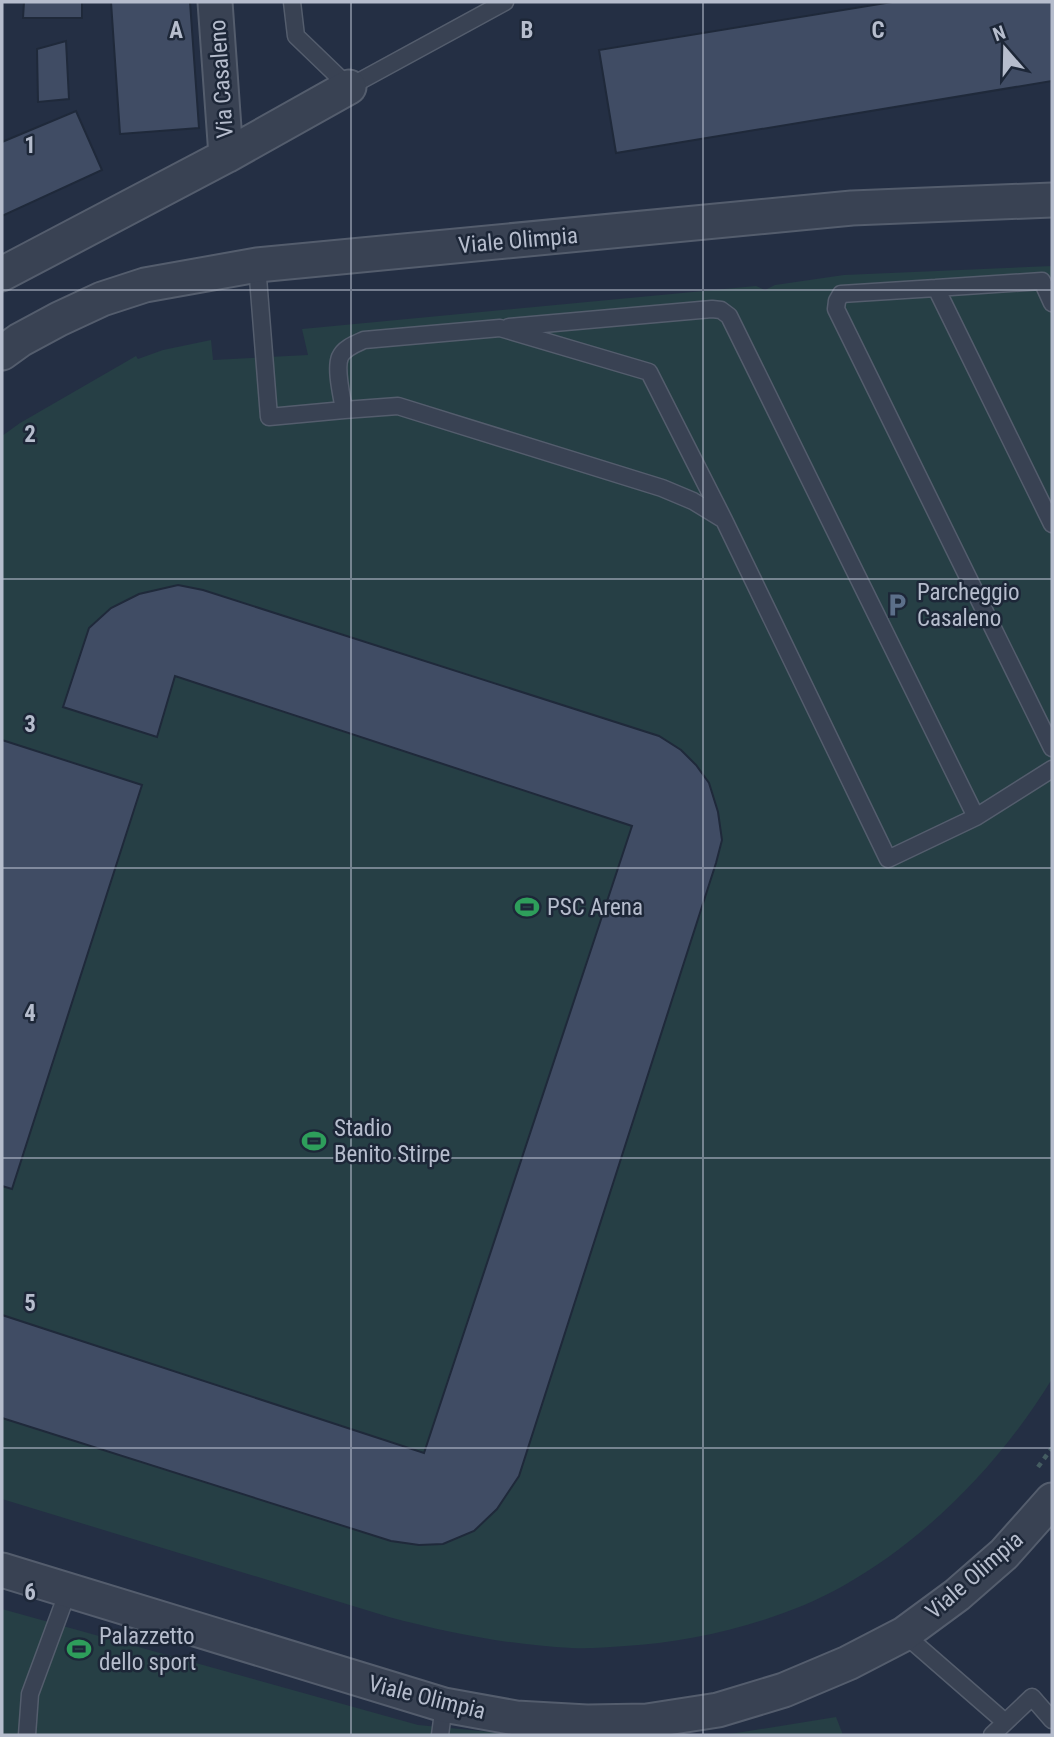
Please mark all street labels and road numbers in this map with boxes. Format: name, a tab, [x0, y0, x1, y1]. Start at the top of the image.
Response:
street label: Via Casaleno	[204, 19, 239, 139]
street label: Viale Olimpia	[457, 222, 579, 259]
street label: Viale Olimpia	[920, 1526, 1028, 1625]
street label: Viale Olimpia	[365, 1670, 488, 1725]

